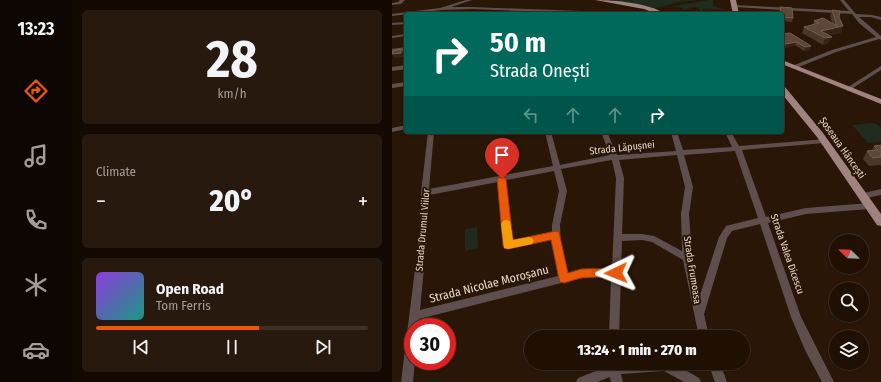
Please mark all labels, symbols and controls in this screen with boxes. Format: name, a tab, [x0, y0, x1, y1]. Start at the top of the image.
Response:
text: 13:23	[17, 18, 55, 40]
text: 50 m	[490, 26, 546, 59]
text: 28	[206, 28, 258, 91]
icon: right	[424, 28, 476, 80]
text: Strada Onești	[490, 60, 590, 82]
icon: directions	[22, 77, 50, 105]
text: km/h	[218, 86, 247, 101]
icon: left	[520, 104, 542, 126]
icon: ahead	[562, 104, 584, 126]
icon: ahead	[604, 104, 626, 126]
icon: right	[646, 104, 668, 126]
street label: Șoseaua Hâncești	[816, 115, 868, 181]
pin	[485, 138, 519, 179]
street label: Strada Lăpușnei	[589, 139, 655, 157]
icon: music	[22, 142, 50, 170]
icon: arrive	[491, 144, 513, 166]
text: Climate	[96, 164, 136, 179]
text: 20°	[210, 183, 254, 219]
text: −	[96, 188, 106, 215]
text: +	[358, 188, 368, 215]
street label: Strada Drumul Viilor	[413, 188, 433, 272]
icon: phone	[22, 206, 50, 234]
street label: Strada Valea Dicescu	[768, 212, 806, 296]
north arrow	[829, 234, 869, 274]
map controls	[829, 234, 869, 370]
street label: Strada Frumoasa	[681, 235, 703, 305]
position arrow	[595, 252, 637, 294]
street label: Strada Nicolae Moroșanu	[428, 262, 550, 307]
icon: climate	[22, 271, 50, 299]
text: Open Road	[156, 280, 224, 298]
button: search	[829, 282, 869, 322]
text: Tom Ferris	[156, 298, 211, 313]
speed limit sign: 30	[404, 318, 456, 370]
button: layers	[829, 330, 869, 370]
icon: car	[22, 336, 50, 364]
icon: previous	[130, 336, 152, 358]
icon: pause	[221, 336, 243, 358]
icon: next	[312, 336, 334, 358]
text: 13:24 · 1 min · 270 m	[577, 341, 697, 359]

